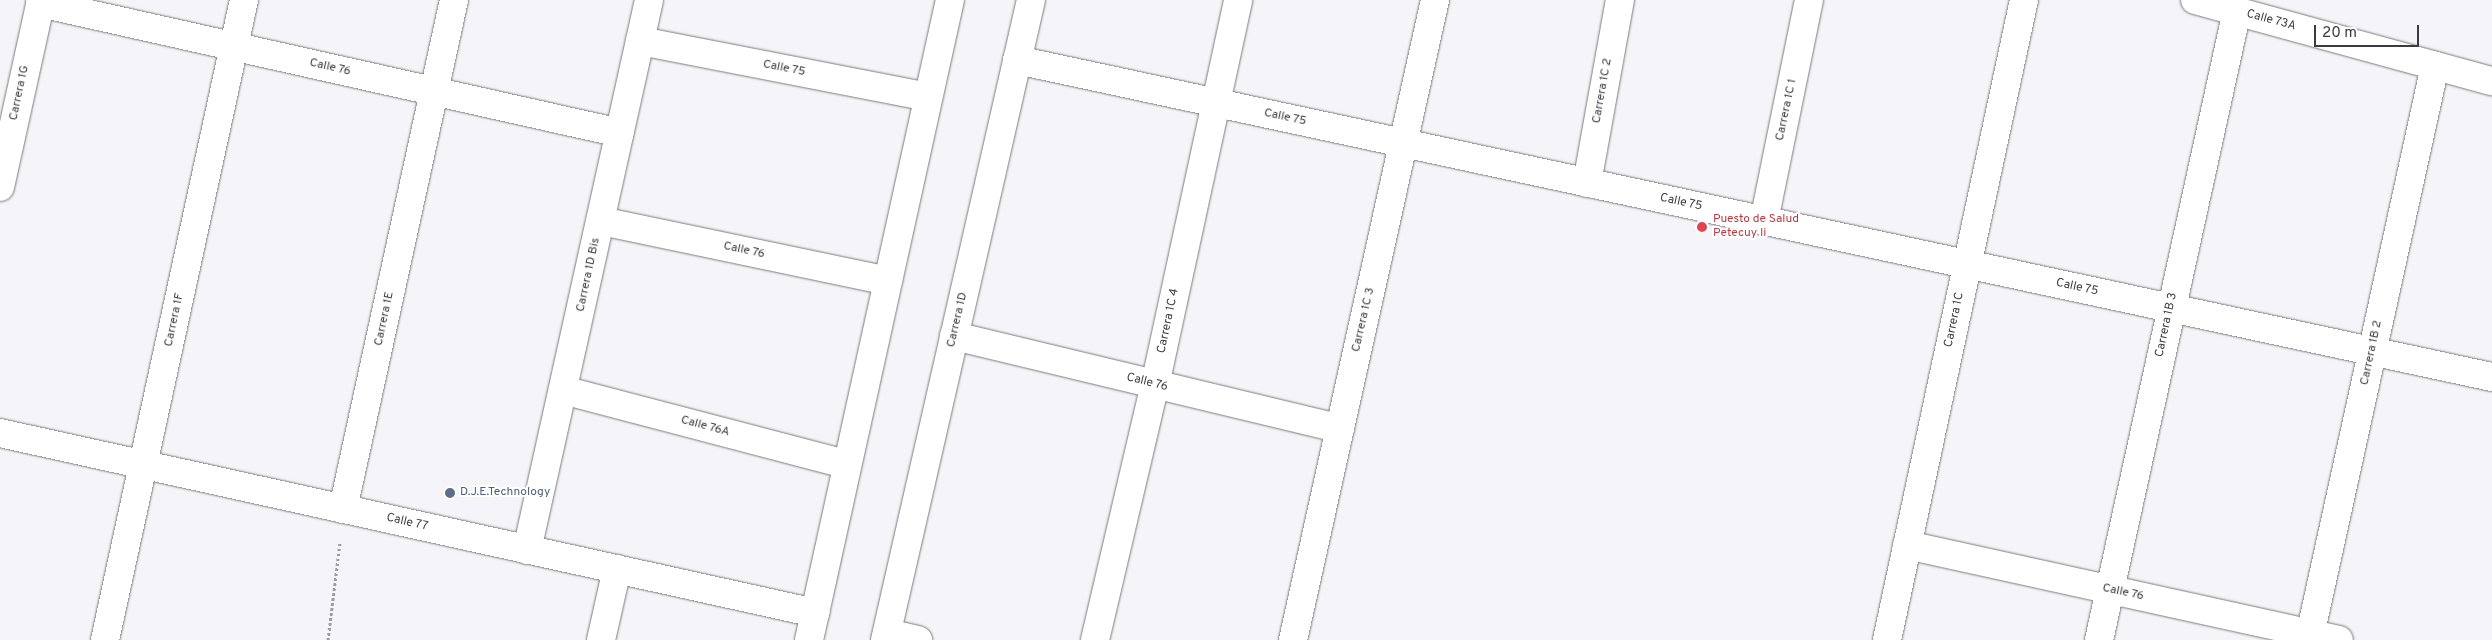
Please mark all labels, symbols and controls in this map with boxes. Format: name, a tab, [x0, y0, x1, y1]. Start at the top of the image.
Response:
street label: Calle 73A	[2245, 7, 2297, 35]
scale bar	[2317, 15, 2422, 47]
text: 20 m	[2322, 24, 2357, 43]
street label: Calle 76	[308, 56, 352, 80]
street label: Carrera 1C 2	[1590, 57, 1616, 125]
street label: Calle 75	[761, 58, 807, 80]
street label: Carrera 1G	[7, 64, 33, 122]
street label: Carrera 1C 1	[1773, 78, 1801, 142]
street label: Calle 75	[1262, 106, 1308, 130]
street label: Calle 75	[1658, 191, 1704, 215]
place label: Puesto de Salud Petecuy Ii	[1713, 213, 1799, 241]
marker: Puesto de Salud Petecuy Ii	[1695, 220, 1709, 234]
street label: Carrera 1D Bis	[574, 237, 604, 313]
street label: Calle 76	[722, 240, 766, 262]
street label: Calle 75	[2054, 276, 2100, 300]
street label: Carrera 1C 3	[1350, 286, 1378, 354]
street label: Carrera 1C 4	[1155, 287, 1183, 355]
street label: Carrera 1E	[372, 291, 398, 347]
street label: Carrera 1D	[945, 291, 971, 349]
street label: Carrera 1C	[1942, 291, 1968, 349]
street label: Carrera 1B 3	[2153, 291, 2181, 359]
street label: Carrera 1F	[162, 292, 188, 348]
street label: Carrera 1B 2	[2358, 319, 2386, 387]
street label: Calle 76	[1125, 371, 1169, 395]
street label: Calle 76A	[679, 414, 731, 440]
place label: D.J.E.Technology	[460, 486, 550, 500]
marker: D.J.E.Technology	[444, 487, 456, 499]
street label: Calle 77	[385, 511, 429, 535]
street label: Calle 76	[2101, 582, 2145, 604]

